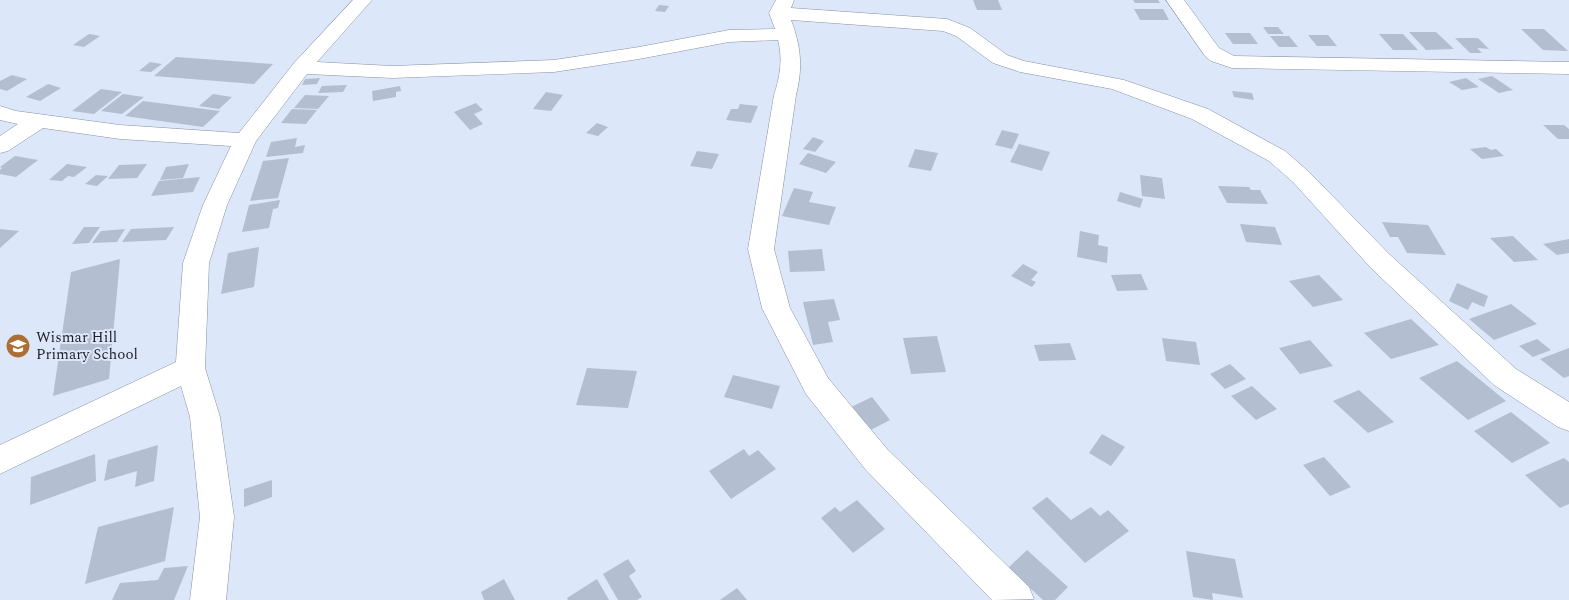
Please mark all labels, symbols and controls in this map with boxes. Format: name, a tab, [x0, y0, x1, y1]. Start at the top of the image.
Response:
place label: Wismar Hill Primary School	[36, 326, 138, 366]
school or university icon: Wismar Hill Primary School	[5, 333, 31, 359]

